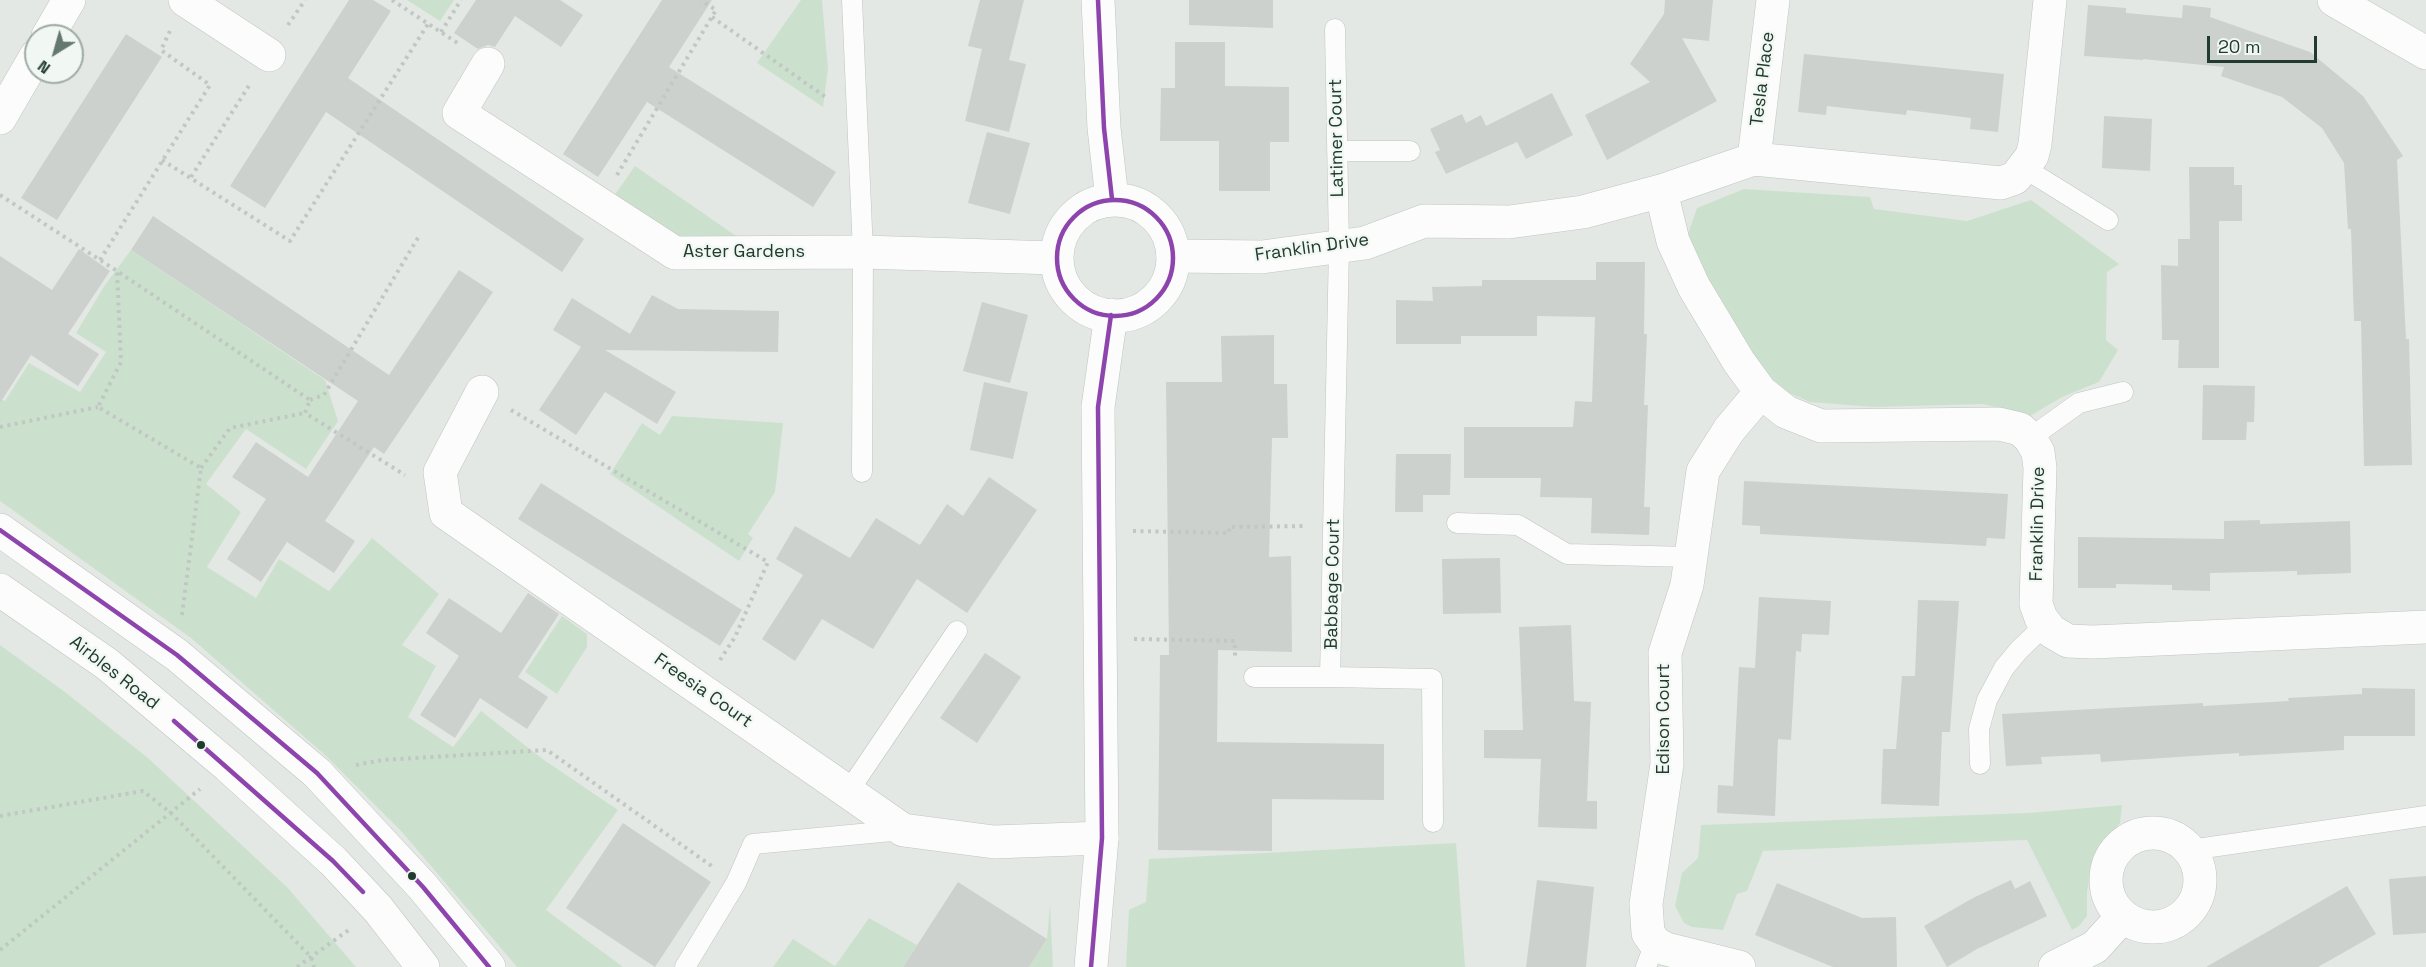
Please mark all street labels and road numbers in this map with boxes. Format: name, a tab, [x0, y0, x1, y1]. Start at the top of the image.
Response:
street label: Tesla Place	[1746, 31, 1780, 127]
street label: Latimer Court	[1325, 79, 1349, 197]
street label: Franklin Drive	[1254, 229, 1370, 267]
street label: Aster Gardens	[683, 241, 805, 263]
street label: Franklin Drive	[2026, 466, 2050, 582]
street label: Babbage Court	[1321, 518, 1345, 650]
street label: Airbles Road	[65, 631, 163, 715]
street label: Freesia Court	[650, 649, 756, 733]
street label: Edison Court	[1653, 663, 1675, 775]

